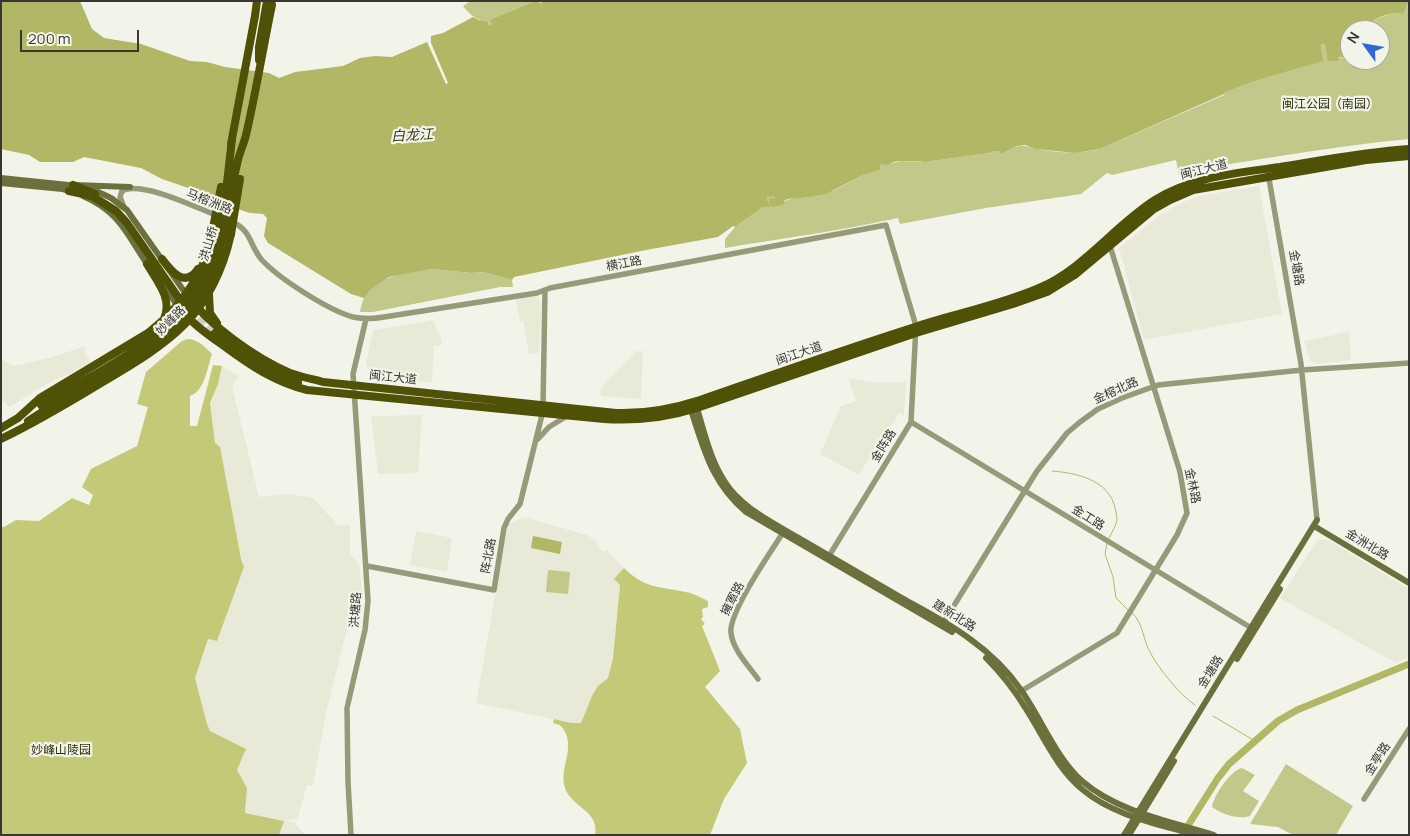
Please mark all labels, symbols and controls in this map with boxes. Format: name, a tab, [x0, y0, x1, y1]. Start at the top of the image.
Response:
scale bar	[22, 20, 141, 52]
north arrow	[1340, 20, 1390, 70]
text: 200 m	[28, 28, 71, 49]
text: N	[1342, 28, 1363, 47]
park label: 闽江公园（南园）	[1282, 98, 1378, 112]
water label: 白龙江	[391, 127, 433, 145]
street label: 闽江大道	[1179, 157, 1229, 183]
street label: 马榕洲路	[184, 187, 234, 217]
street label: 洪山桥	[197, 225, 221, 263]
street label: 金塘路	[1286, 249, 1306, 287]
street label: 横江路	[605, 253, 643, 275]
street label: 妙峰路	[153, 303, 189, 339]
street label: 闽江大道	[774, 339, 824, 369]
street label: 闽江大道	[368, 368, 418, 388]
street label: 金榕北路	[1091, 375, 1141, 407]
street label: 金阵路	[869, 427, 899, 465]
street label: 金林路	[1181, 467, 1203, 505]
street label: 金工路	[1069, 502, 1107, 534]
street label: 金洲北路	[1343, 526, 1391, 564]
street label: 阵北路	[479, 537, 499, 575]
street label: 擁軍路	[718, 580, 748, 618]
street label: 洪塘路	[348, 592, 364, 628]
street label: 建新北路	[930, 597, 978, 635]
street label: 金塘路	[1195, 653, 1227, 691]
street label: 金亭路	[1362, 740, 1394, 778]
park label: 妙峰山陵园	[31, 744, 91, 758]

